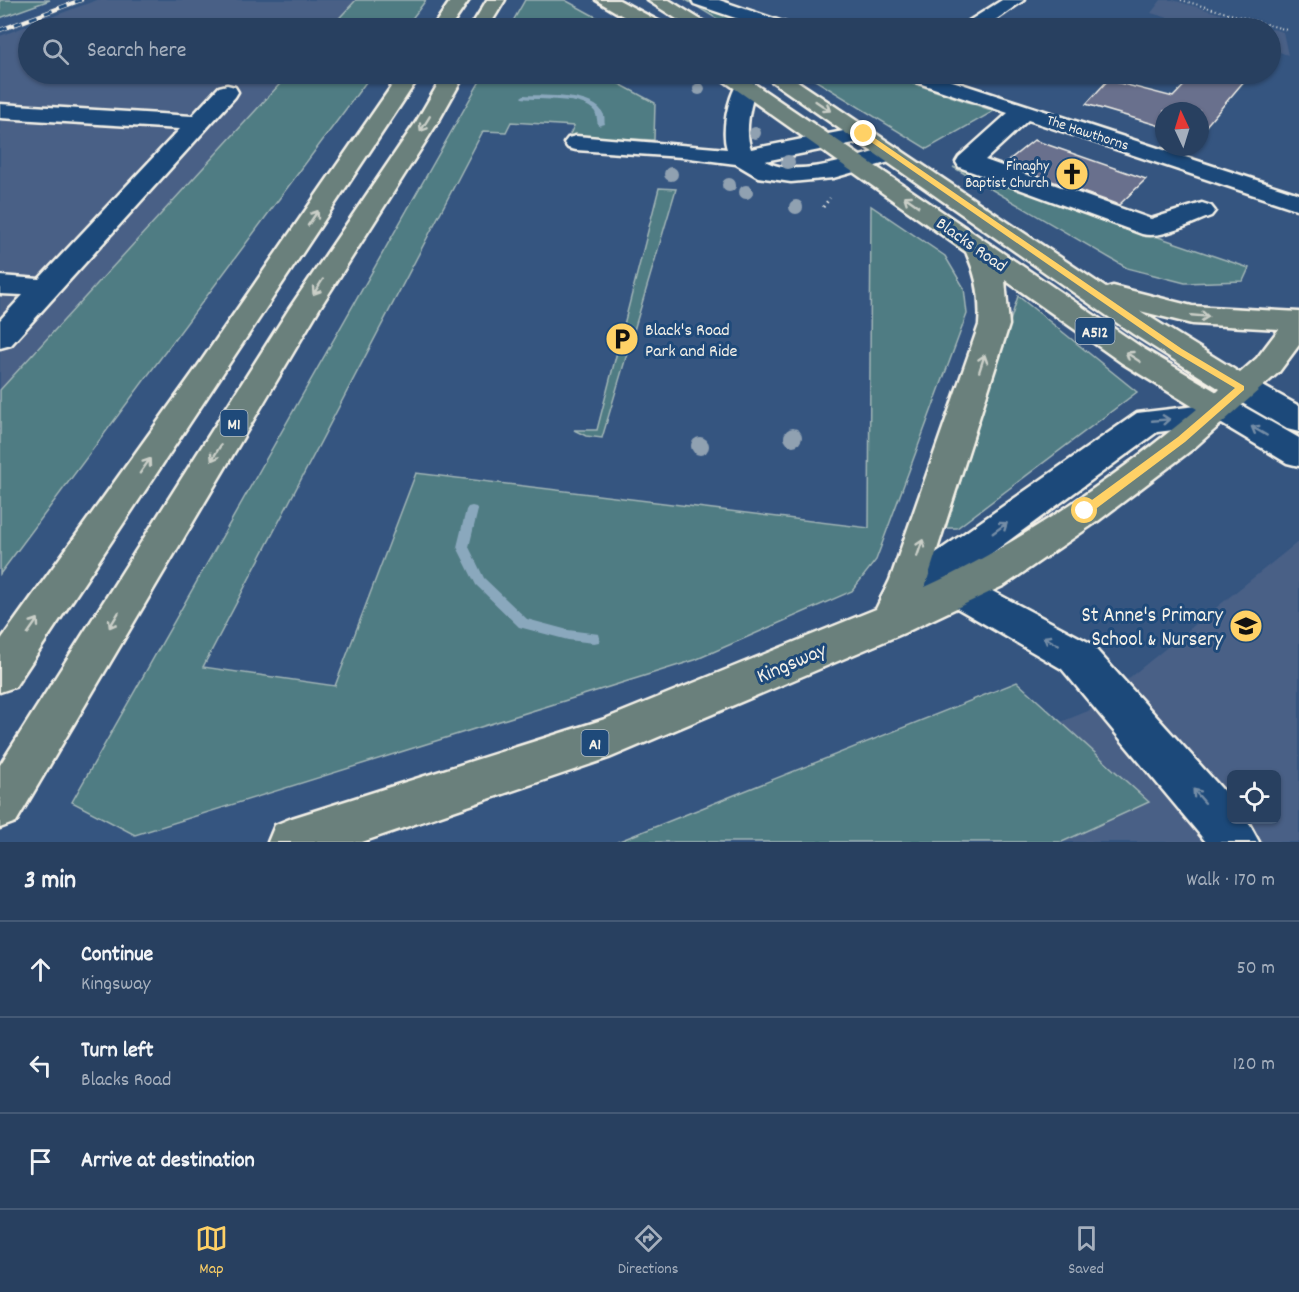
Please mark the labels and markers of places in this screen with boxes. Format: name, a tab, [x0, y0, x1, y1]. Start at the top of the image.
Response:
place label: Finaghy Baptist Church	[965, 156, 1050, 195]
church icon: Finaghy Baptist Church	[1054, 156, 1090, 192]
place label: Black's Road Park and Ride	[645, 319, 738, 365]
parking icon: Black's Road Park and Ride	[604, 321, 640, 357]
place label: St Anne's Primary School & Nursery	[1082, 602, 1223, 656]
school or university icon: St Anne's Primary School & Nursery	[1228, 608, 1264, 644]

